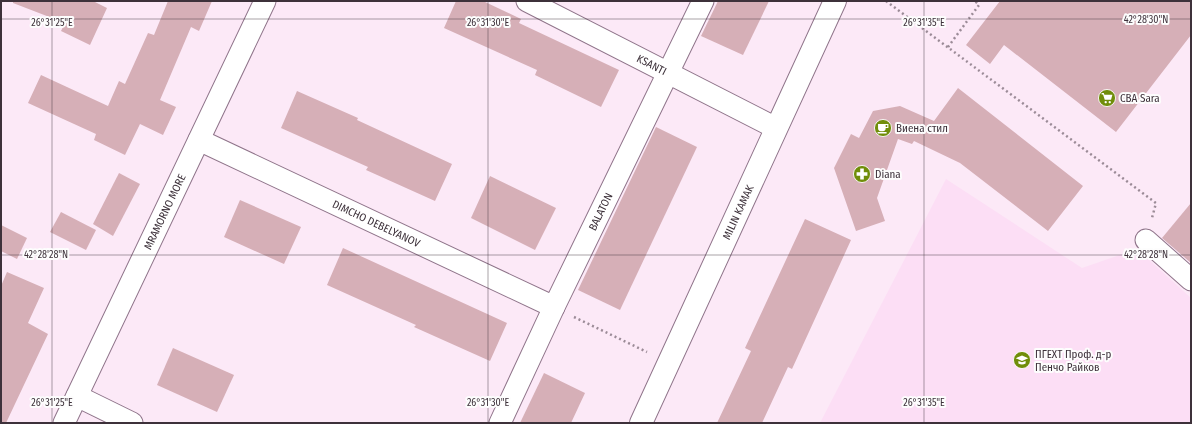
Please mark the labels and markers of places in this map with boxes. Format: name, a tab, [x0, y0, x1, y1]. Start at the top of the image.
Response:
supermarket icon: CBA Sara	[1097, 88, 1117, 108]
place label: CBA Sara	[1120, 92, 1160, 105]
cafe icon: Виена стил	[873, 118, 893, 138]
place label: Виена стил	[896, 122, 948, 135]
pharmacy icon: Diana	[852, 164, 872, 184]
place label: Diana	[875, 168, 901, 181]
place label: ПГЕХТ Проф. д-р Пенчо Райков	[1035, 348, 1112, 374]
school or university icon: ПГЕХТ Проф. д-р Пенчо Райков	[1012, 350, 1032, 370]

